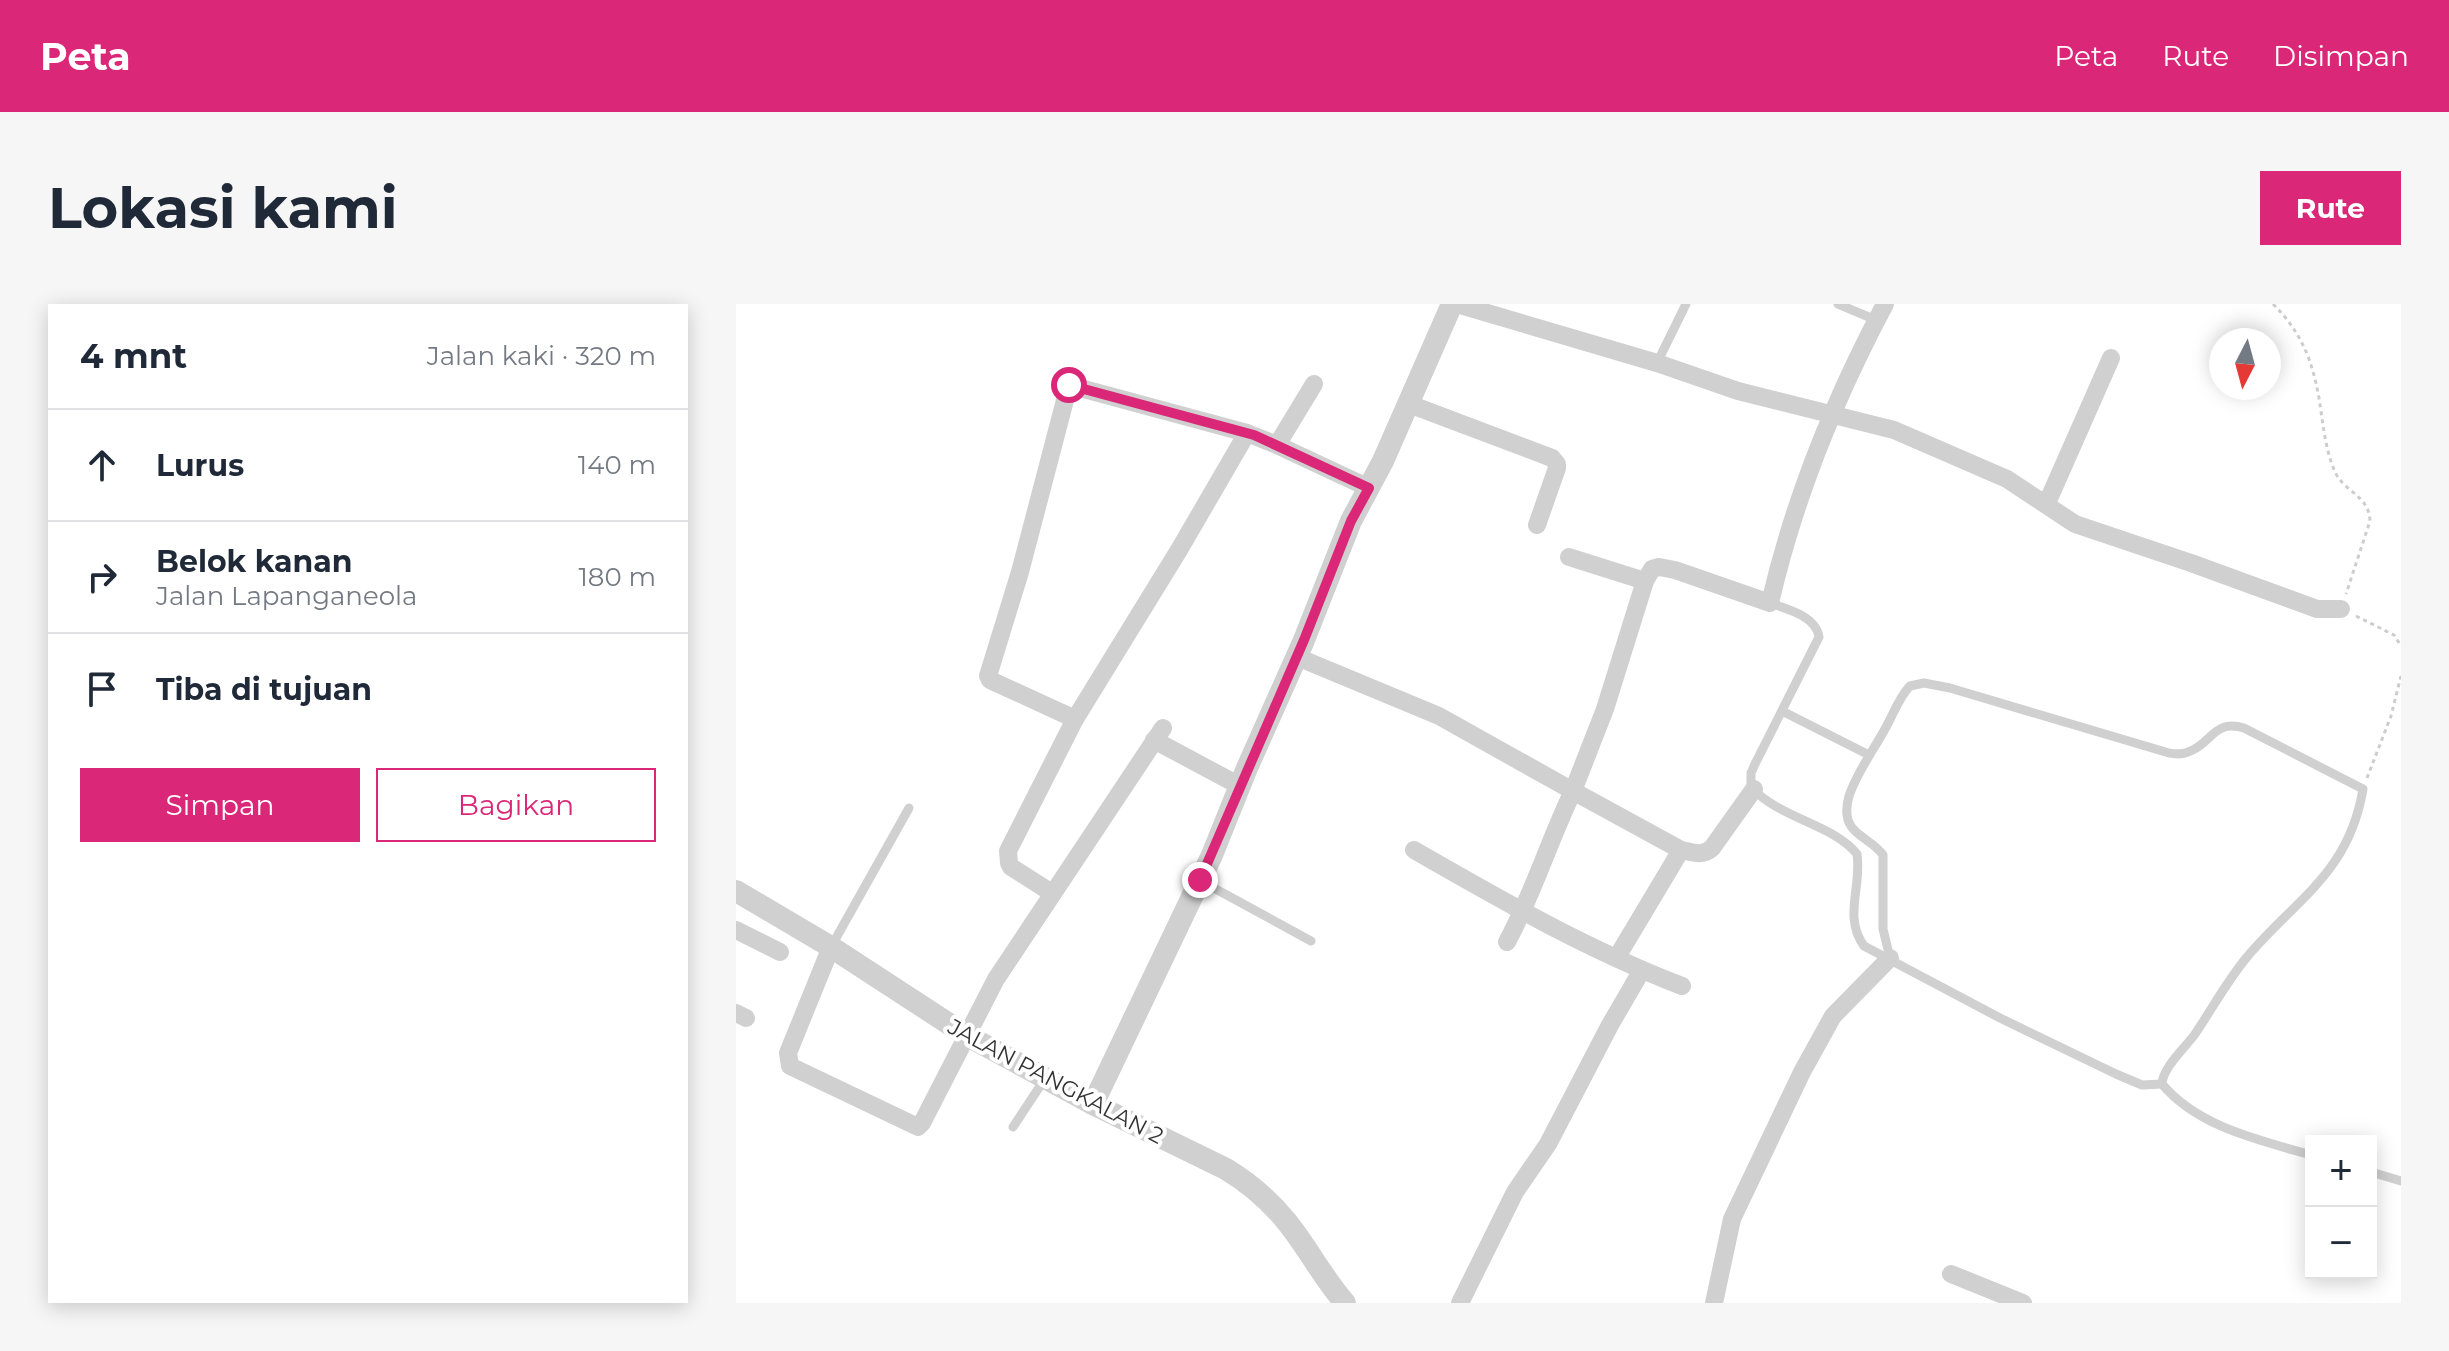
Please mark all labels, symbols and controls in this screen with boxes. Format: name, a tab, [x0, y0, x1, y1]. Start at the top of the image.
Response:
text: Peta	[40, 33, 131, 80]
text: Peta	[2054, 39, 2118, 73]
text: Rute	[2162, 39, 2229, 73]
text: Disimpan	[2273, 39, 2409, 73]
button: Rute	[2260, 171, 2401, 245]
text: Lokasi kami	[48, 174, 398, 242]
north arrow	[2209, 328, 2281, 400]
text: 4 mnt	[80, 335, 187, 377]
text: Jalan kaki · 320 m	[427, 340, 656, 372]
route start	[1051, 367, 1087, 403]
icon: ahead	[80, 443, 124, 487]
text: Lurus	[156, 447, 244, 484]
text: 140 m	[578, 449, 656, 481]
text: Belok kanan	[156, 543, 353, 580]
icon: right	[80, 555, 124, 599]
text: 180 m	[578, 561, 656, 593]
text: Jalan Lapanganeola	[156, 580, 417, 612]
icon: arrive	[80, 667, 124, 711]
text: Tiba di tujuan	[156, 671, 372, 708]
button: Simpan	[80, 768, 360, 842]
button: Bagikan	[376, 768, 656, 842]
route end	[1182, 862, 1218, 898]
street label: JALAN PANGKALAN 2	[943, 1013, 1168, 1150]
map controls	[2305, 1135, 2377, 1279]
button: +	[2305, 1135, 2377, 1207]
button: −	[2305, 1207, 2377, 1279]

